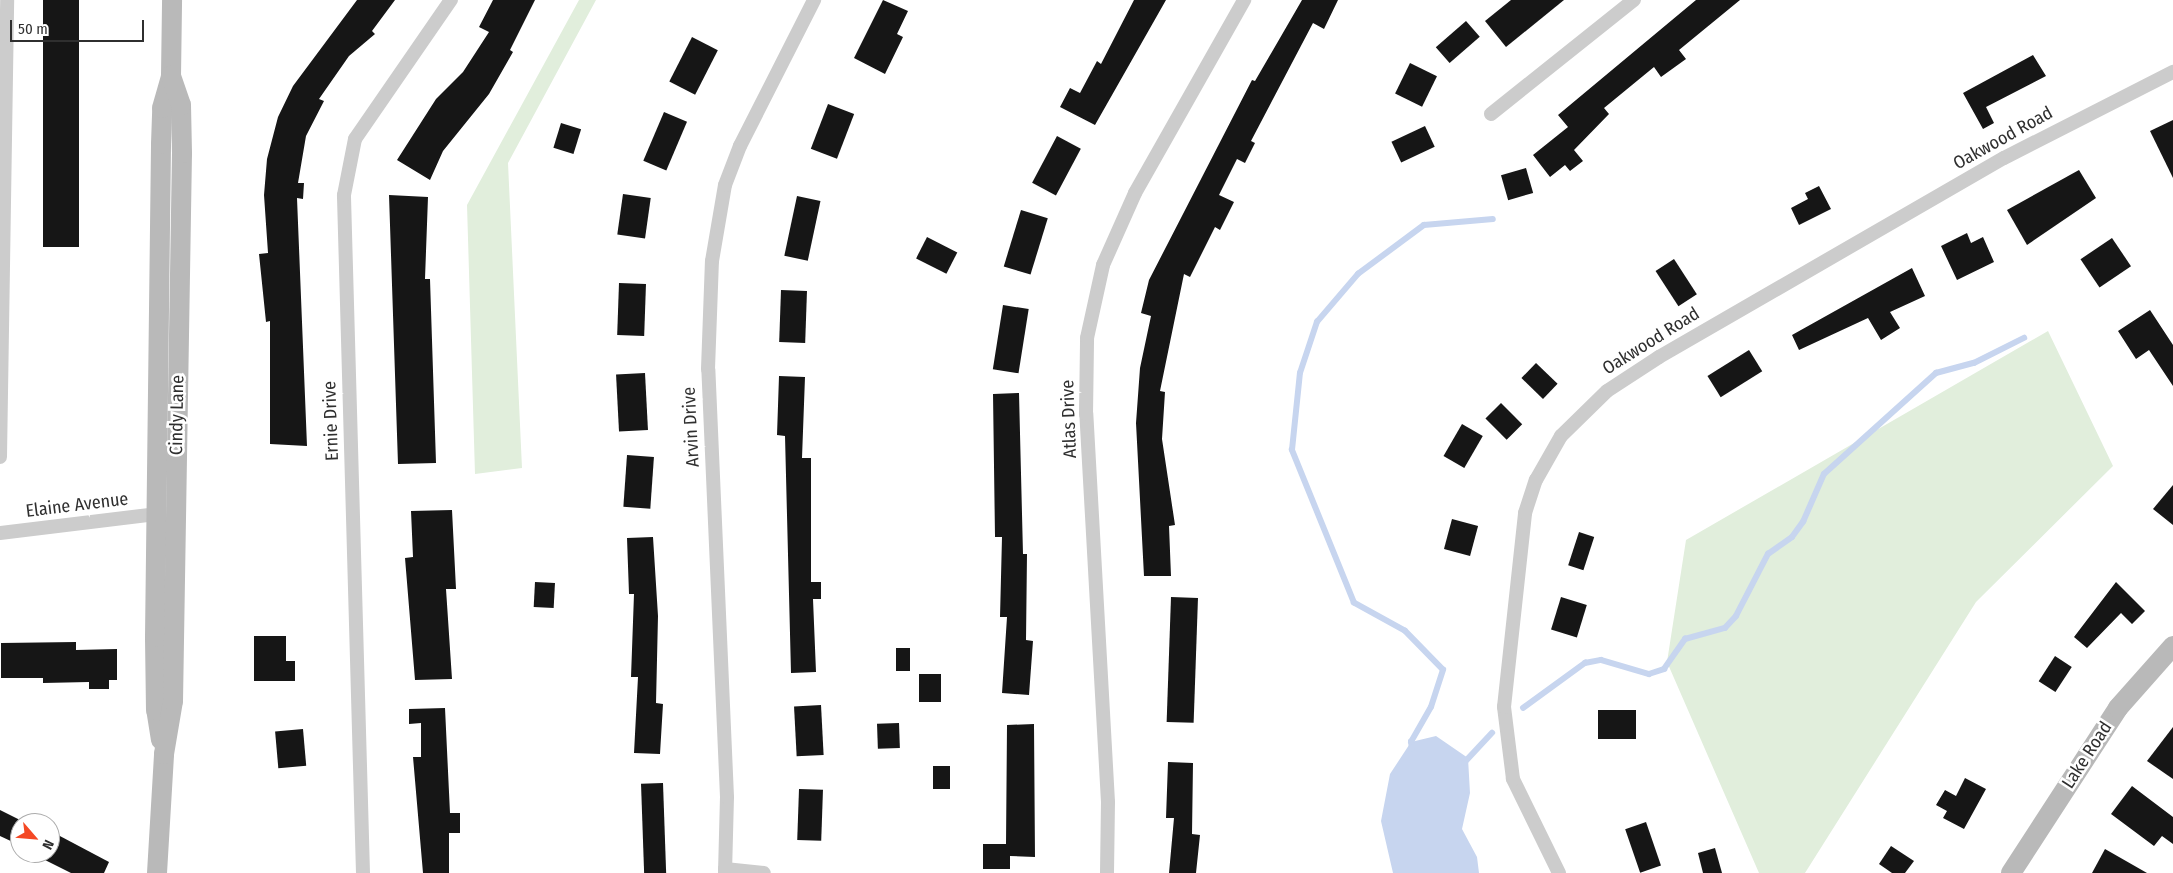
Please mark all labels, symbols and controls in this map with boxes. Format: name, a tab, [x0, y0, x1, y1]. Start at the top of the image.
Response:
scale bar	[12, 10, 146, 42]
text: 50 m	[18, 20, 48, 38]
street label: Oakwood Road	[1950, 102, 2056, 174]
street label: Oakwood Road	[1599, 303, 1703, 379]
street label: Cindy Lane	[166, 375, 188, 455]
street label: Atlas Drive	[1057, 379, 1081, 459]
street label: Ernie Drive	[319, 381, 343, 461]
street label: Arvin Drive	[678, 386, 704, 468]
street label: Elaine Avenue	[25, 488, 129, 522]
street label: Lake Road	[2057, 718, 2117, 792]
north arrow	[10, 813, 60, 863]
text: N	[38, 837, 57, 852]

